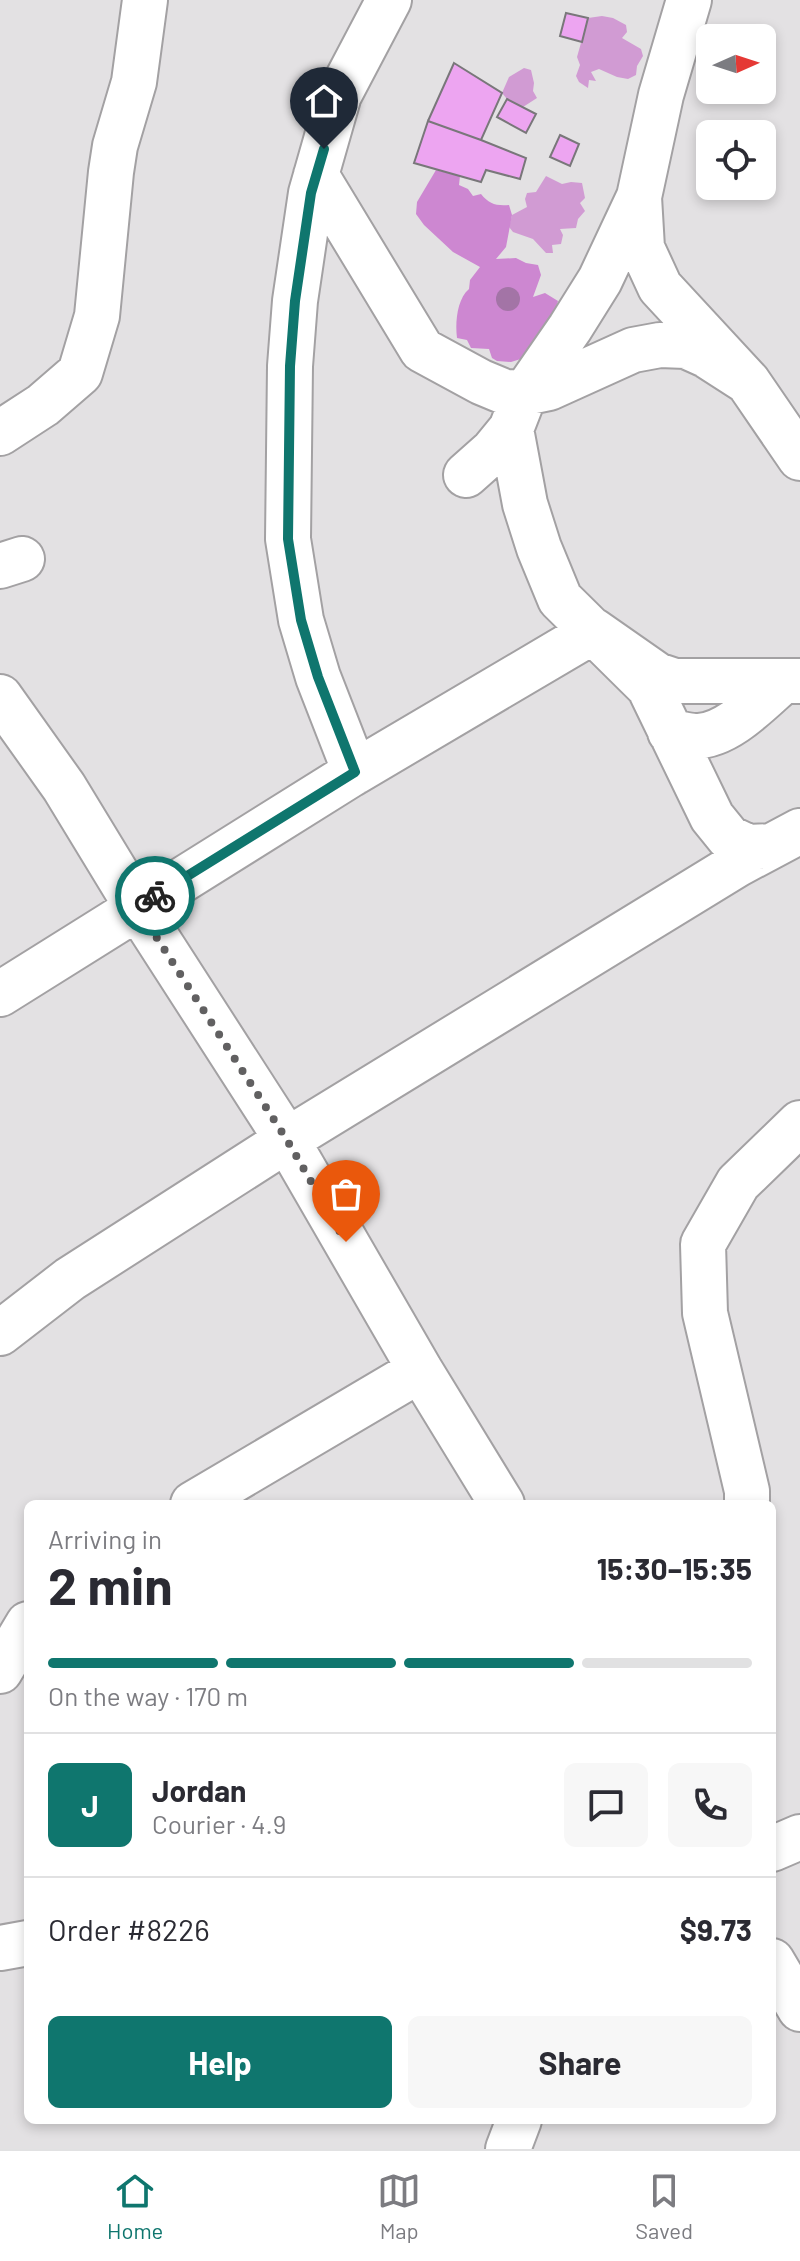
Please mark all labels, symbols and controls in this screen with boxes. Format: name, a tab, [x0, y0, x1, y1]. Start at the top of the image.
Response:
north arrow	[696, 24, 776, 104]
map controls	[696, 24, 776, 200]
pin	[290, 67, 358, 149]
icon: home	[302, 79, 346, 123]
button: locate	[696, 120, 776, 200]
courier	[115, 856, 195, 936]
icon: bike	[133, 874, 177, 918]
pin	[312, 1160, 380, 1242]
icon: bag	[324, 1172, 368, 1216]
text: Arriving in	[48, 1523, 162, 1554]
text: 15:30–15:35	[597, 1550, 752, 1586]
text: 2 min	[48, 1553, 173, 1615]
text: On the way · 170 m	[48, 1680, 248, 1711]
button: chat	[564, 1763, 648, 1847]
button: phone	[668, 1763, 752, 1847]
text: Jordan	[152, 1772, 247, 1808]
text: J	[81, 1787, 99, 1823]
text: Courier · 4.9	[152, 1808, 286, 1839]
text: Order #8226	[48, 1911, 210, 1947]
text: $9.73	[680, 1911, 752, 1947]
button: Help	[48, 2016, 392, 2108]
button: Share	[408, 2016, 752, 2108]
tab: Home	[107, 2169, 163, 2243]
tab: Map	[377, 2169, 421, 2243]
tab: Saved	[635, 2169, 693, 2243]

